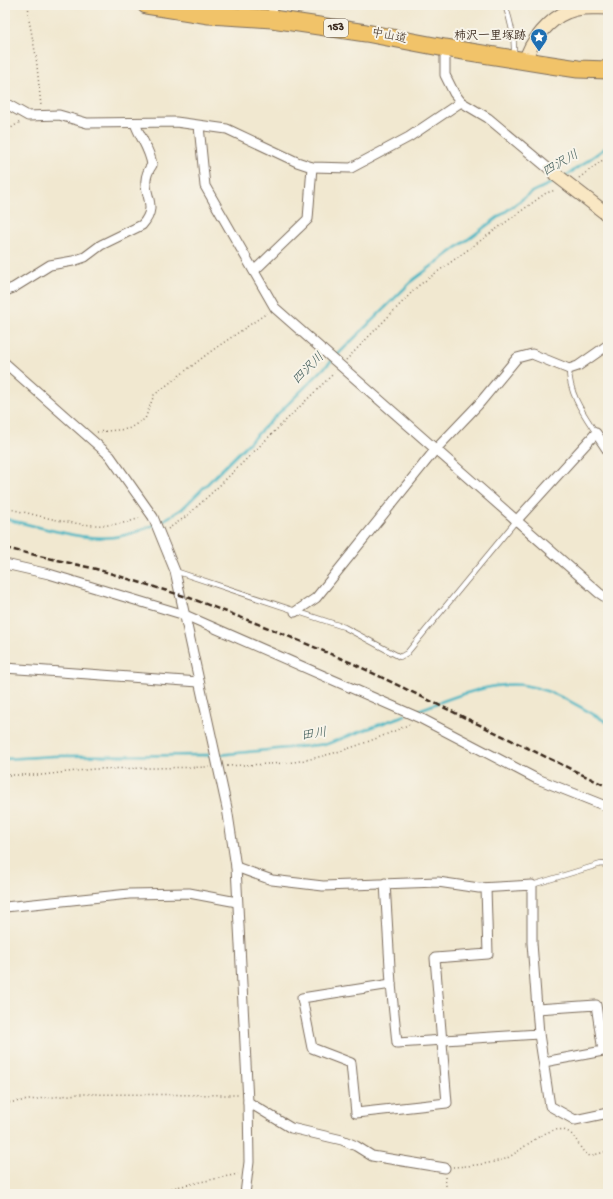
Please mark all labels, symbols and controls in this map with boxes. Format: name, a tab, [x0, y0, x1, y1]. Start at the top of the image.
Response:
road number: 153	[324, 19, 348, 37]
street label: 中山道	[370, 26, 408, 47]
place icon: 柿沢一里塚跡	[529, 27, 549, 52]
place label: 柿沢一里塚跡	[454, 29, 526, 44]
water label: 四沢川	[540, 148, 582, 180]
water label: 四沢川	[290, 350, 328, 388]
water label: 田川	[300, 726, 328, 744]

